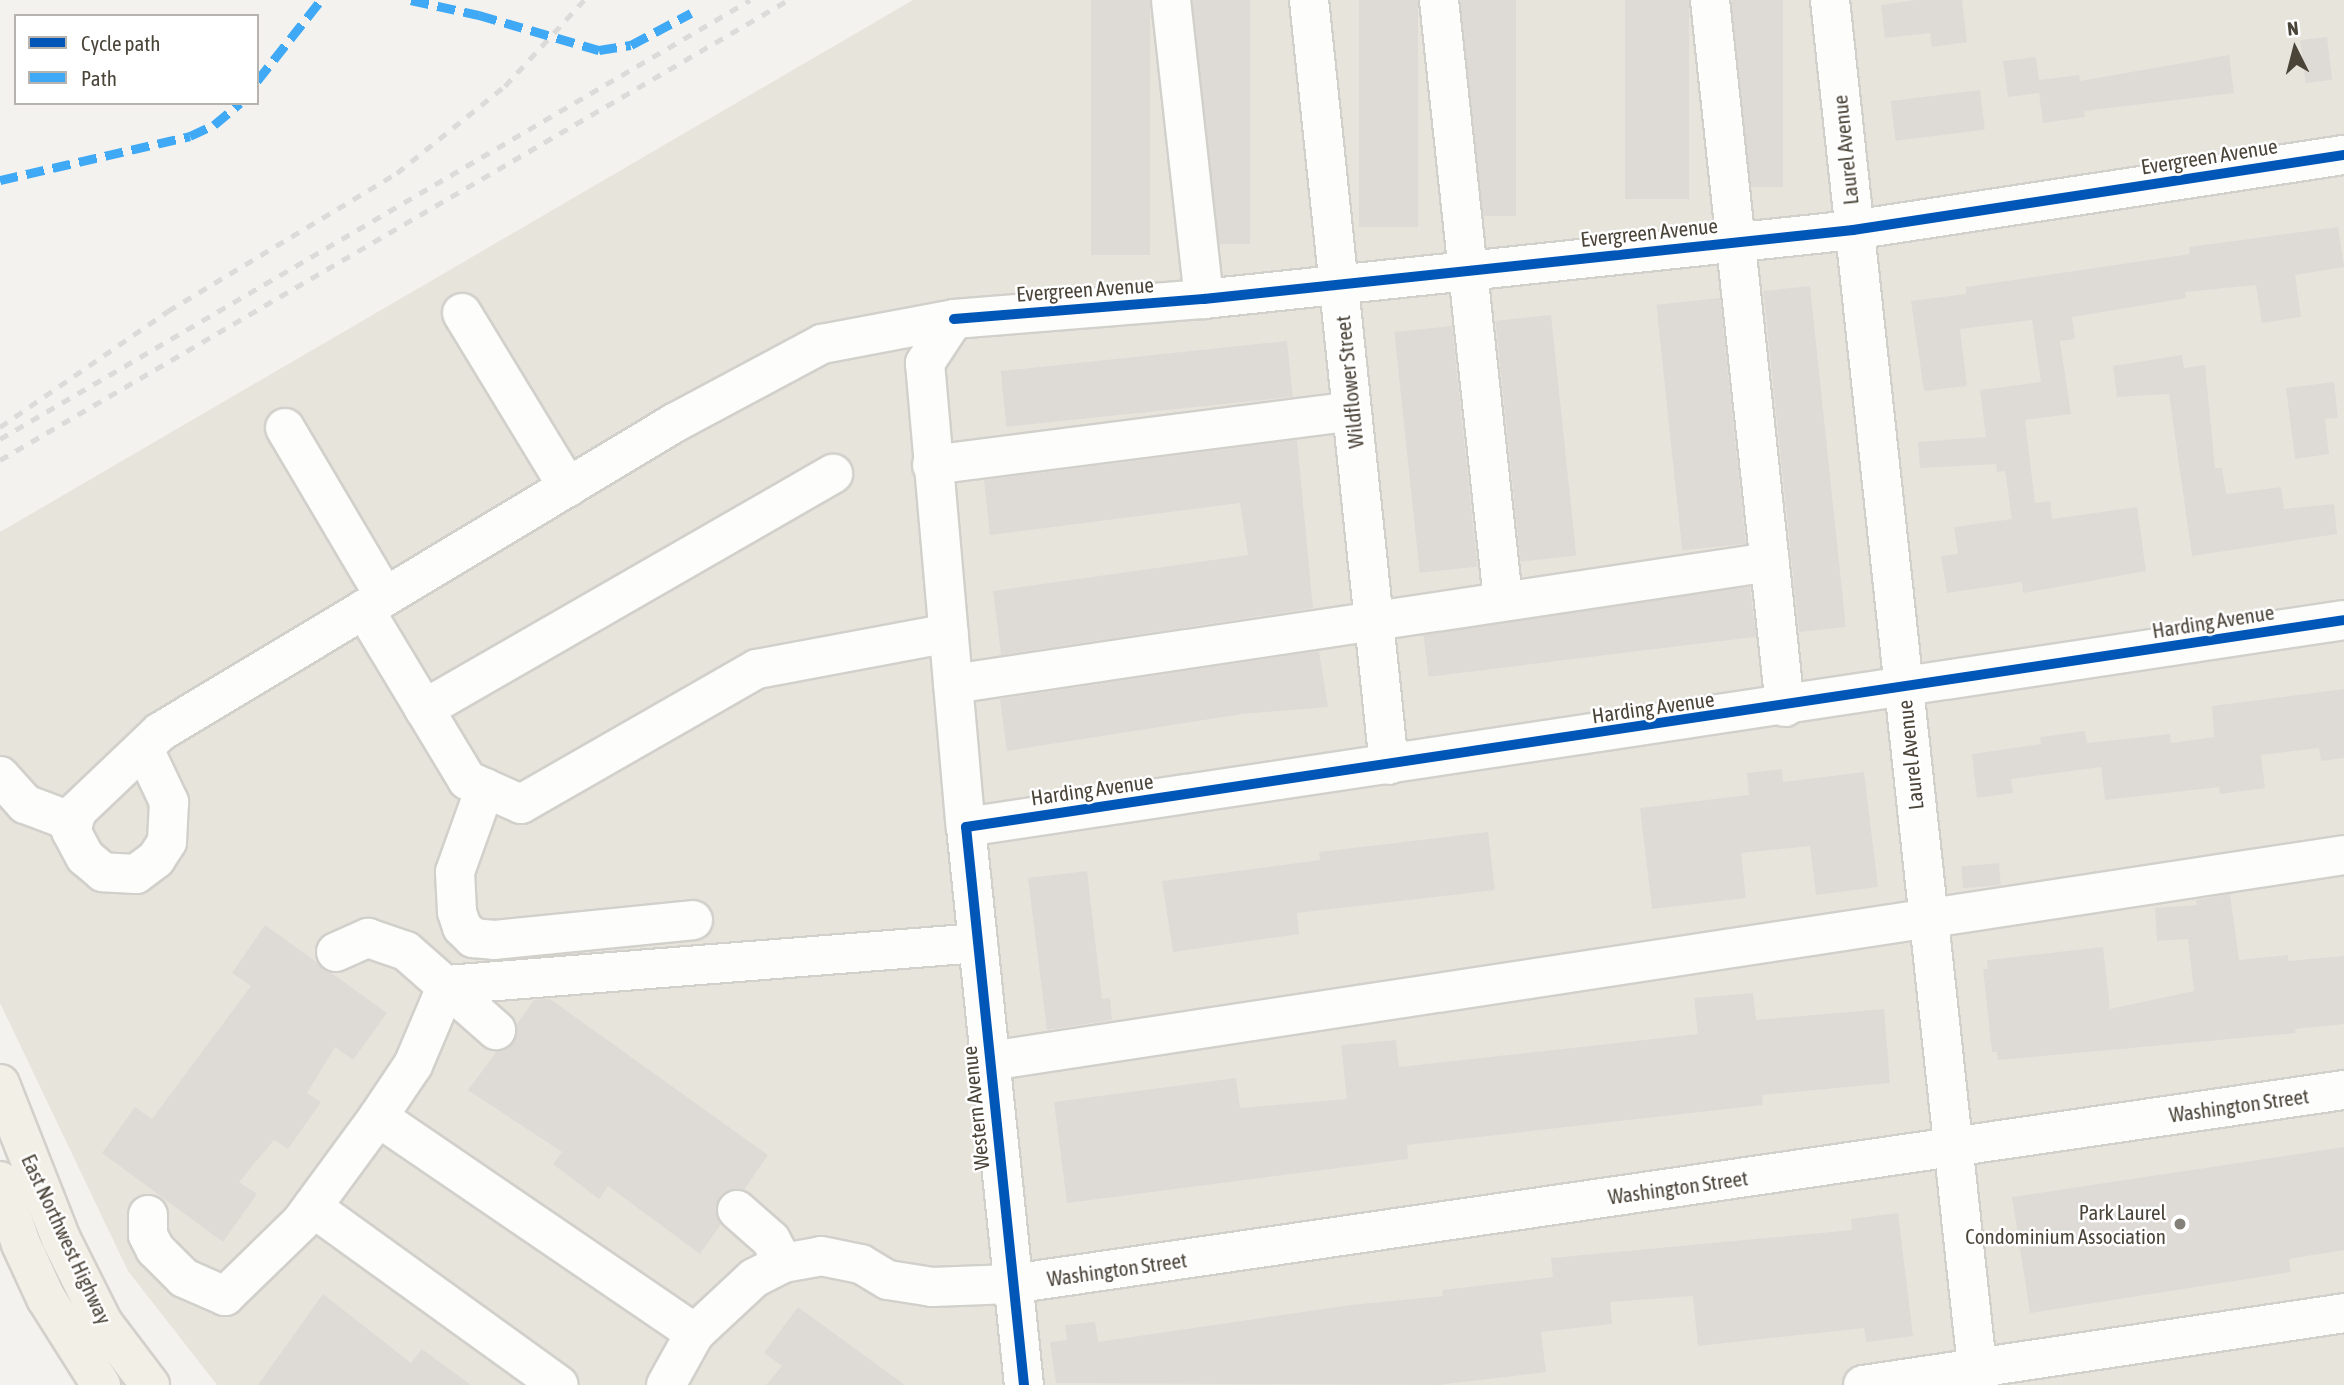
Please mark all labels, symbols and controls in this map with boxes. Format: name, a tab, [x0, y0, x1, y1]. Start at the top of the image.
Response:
legend	[14, 14, 259, 105]
north arrow	[2260, 14, 2330, 84]
text: N	[2286, 17, 2300, 40]
text: Cycle path	[81, 31, 160, 55]
text: Path	[81, 66, 117, 90]
street label: Laurel Avenue	[1827, 94, 1863, 206]
street label: Evergreen Avenue	[2139, 133, 2279, 179]
street label: Evergreen Avenue	[1579, 212, 1719, 252]
street label: Evergreen Avenue	[1015, 272, 1155, 306]
street label: Wildflower Street	[1330, 314, 1368, 450]
street label: Harding Avenue	[2150, 599, 2276, 643]
street label: Harding Avenue	[1590, 686, 1716, 728]
street label: Laurel Avenue	[1892, 699, 1928, 811]
street label: Harding Avenue	[1029, 768, 1155, 810]
street label: Western Avenue	[956, 1045, 994, 1171]
street label: Washington Street	[2168, 1083, 2310, 1127]
street label: East Northwest Highway	[17, 1150, 117, 1328]
street label: Washington Street	[1607, 1165, 1749, 1209]
place label: Park Laurel Condominium Association	[1965, 1199, 2166, 1249]
marker: Park Laurel Condominium Association	[2172, 1216, 2188, 1232]
street label: Washington Street	[1046, 1247, 1188, 1291]

